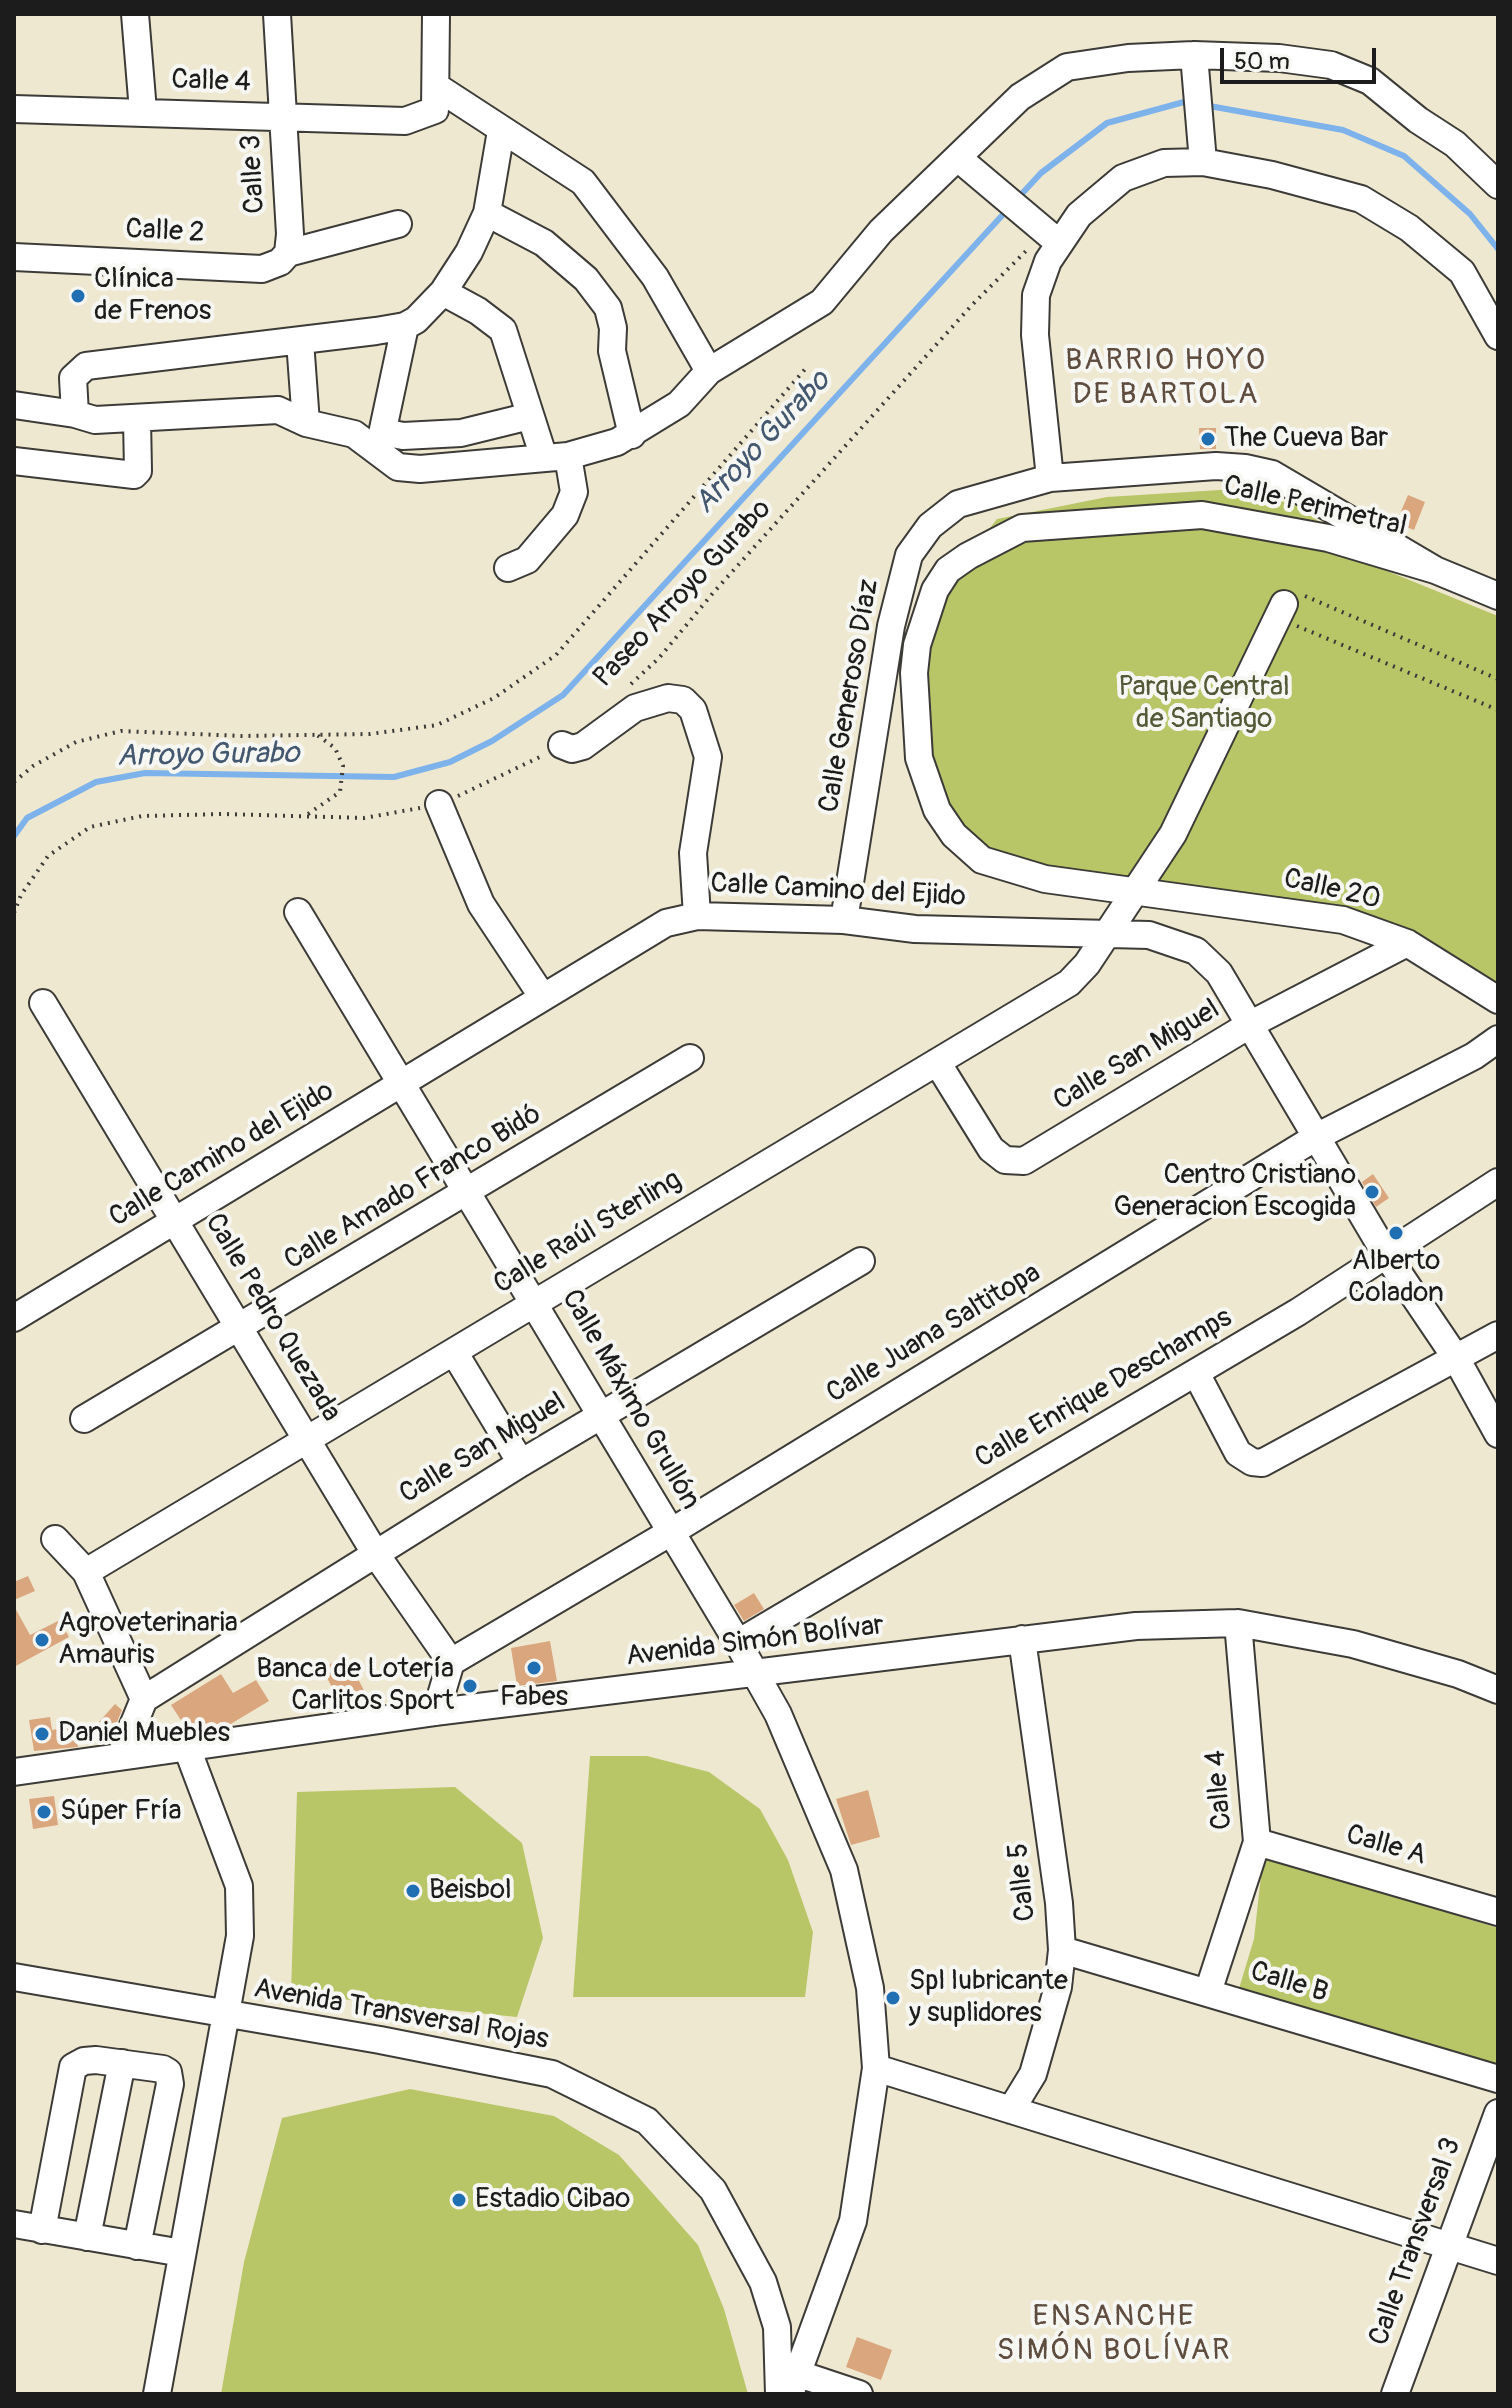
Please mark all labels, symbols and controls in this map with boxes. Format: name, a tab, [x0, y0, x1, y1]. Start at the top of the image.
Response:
scale bar	[1224, 32, 1380, 82]
text: 50 m	[1234, 47, 1290, 76]
street label: Calle 4	[171, 64, 251, 100]
street label: Calle 3	[235, 134, 273, 214]
street label: Calle 2	[125, 213, 205, 251]
place label: Clínica de Frenos	[94, 263, 211, 329]
marker: Clínica de Frenos	[69, 287, 87, 305]
district label: BARRIO HOYO DE BARTOLA	[1065, 343, 1267, 414]
water label: Arroyo Gurabo	[688, 364, 838, 522]
place label: The Cueva Bar	[1224, 422, 1388, 456]
marker: The Cueva Bar	[1199, 430, 1217, 448]
street label: Calle Perimetral	[1220, 470, 1410, 544]
street label: Paseo Arroyo Gurabo	[587, 493, 779, 695]
street label: Calle Generoso Díaz	[813, 577, 887, 815]
park label: Parque Central de Santiago	[1118, 671, 1290, 737]
water label: Arroyo Gurabo	[117, 736, 299, 776]
street label: Calle 20	[1280, 863, 1384, 917]
street label: Calle Camino del Ejido	[709, 868, 967, 914]
street label: Calle San Miguel	[1048, 993, 1226, 1119]
street label: Calle Camino del Ejido	[104, 1075, 340, 1235]
street label: Calle Amado Franco Bidó	[279, 1098, 547, 1278]
place label: Centro Cristiano Generacion Escogida	[1113, 1159, 1356, 1225]
street label: Calle Raúl Sterling	[488, 1164, 688, 1302]
marker: Centro Cristiano Generacion Escogida	[1363, 1183, 1381, 1201]
street label: Calle Pedro Quezada	[197, 1208, 347, 1428]
marker: Alberto Coladon	[1387, 1224, 1405, 1242]
place label: Alberto Coladon	[1348, 1245, 1444, 1311]
street label: Calle Juana Saltitopa	[821, 1257, 1047, 1411]
street label: Calle Máximo Grullón	[553, 1284, 707, 1516]
street label: Calle Enrique Deschamps	[970, 1302, 1238, 1476]
street label: Calle San Miguel	[394, 1386, 572, 1512]
place label: Agroveterinaria Amauris	[58, 1607, 238, 1673]
street label: Avenida Simón Bolívar	[624, 1609, 886, 1675]
marker: Agroveterinaria Amauris	[33, 1631, 51, 1649]
place label: Banca de Lotería Carlitos Sport	[256, 1653, 454, 1719]
marker: Fabes	[525, 1659, 543, 1677]
marker: Banca de Lotería Carlitos Sport	[461, 1677, 479, 1695]
place label: Fabes	[500, 1681, 568, 1715]
place label: Daniel Muebles	[58, 1717, 230, 1751]
marker: Daniel Muebles	[33, 1725, 51, 1743]
street label: Calle 4	[1200, 1749, 1240, 1831]
place label: Súper Fría	[60, 1795, 182, 1829]
marker: Súper Fría	[35, 1803, 53, 1821]
street label: Calle A	[1342, 1819, 1430, 1873]
street label: Calle 5	[1002, 1841, 1044, 1923]
place label: Beisbol	[429, 1874, 512, 1908]
marker: Beisbol	[404, 1882, 422, 1900]
street label: Calle B	[1246, 1955, 1332, 2011]
place label: Spl lubricante y suplidores	[909, 1965, 1068, 2031]
street label: Avenida Transversal Rojas	[251, 1973, 551, 2057]
marker: Spl lubricante y suplidores	[884, 1989, 902, 2007]
street label: Calle Transversal 3	[1363, 2134, 1469, 2350]
place label: Estadio Cibao	[475, 2183, 630, 2217]
marker: Estadio Cibao	[450, 2191, 468, 2209]
district label: ENSANCHE SIMÓN BOLÍVAR	[997, 2299, 1231, 2370]

